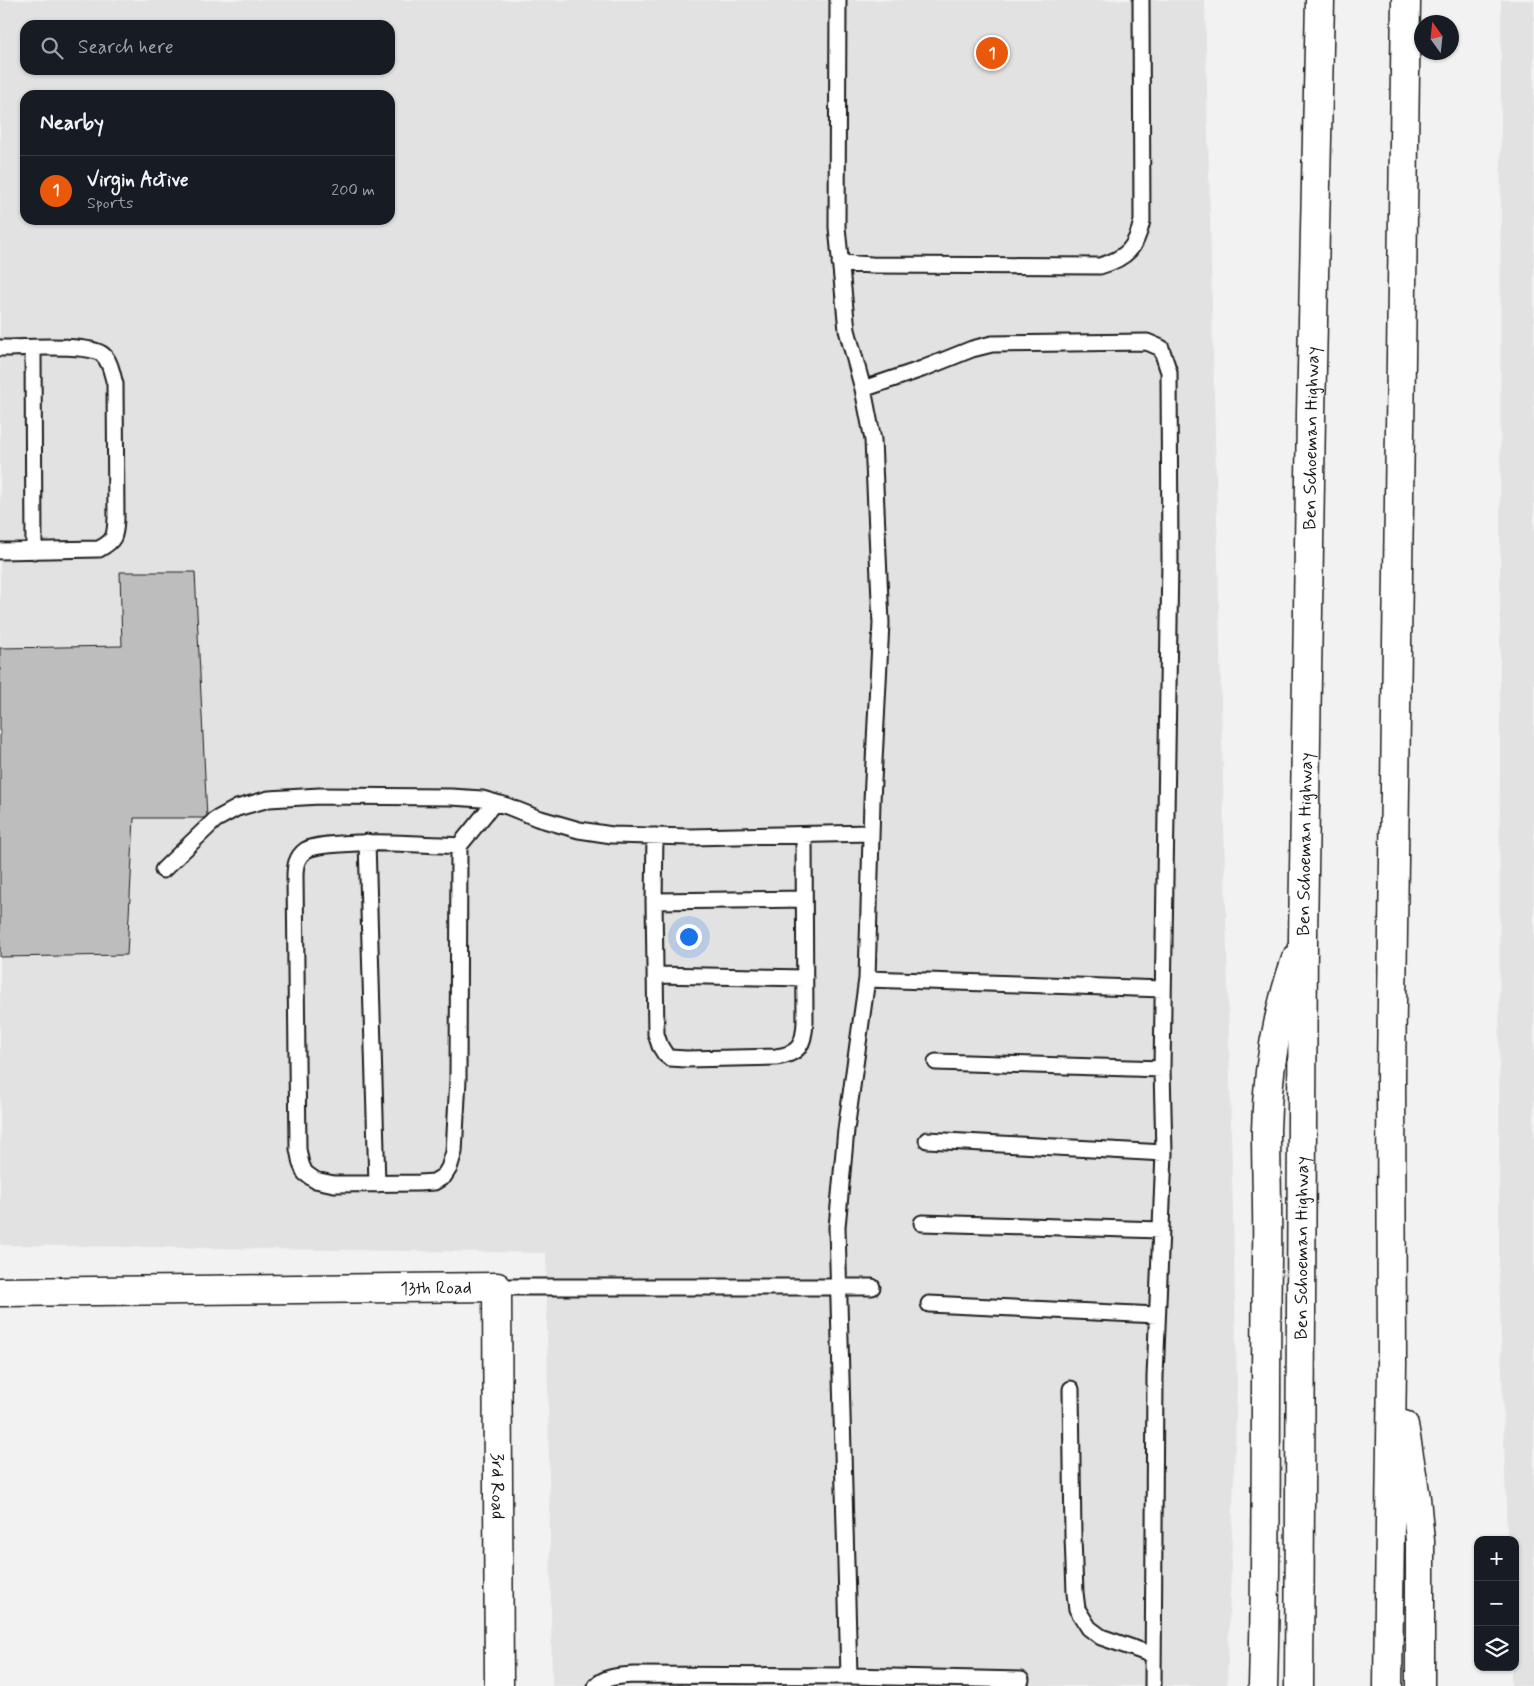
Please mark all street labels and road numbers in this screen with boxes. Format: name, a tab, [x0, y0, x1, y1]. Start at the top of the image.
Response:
street label: Ben Schoeman Highway	[1298, 346, 1325, 530]
street label: Ben Schoeman Highway	[1292, 752, 1319, 936]
street label: Ben Schoeman Highway	[1290, 1156, 1315, 1340]
street label: 13th Road	[400, 1276, 472, 1301]
street label: 3rd Road	[485, 1453, 509, 1519]

